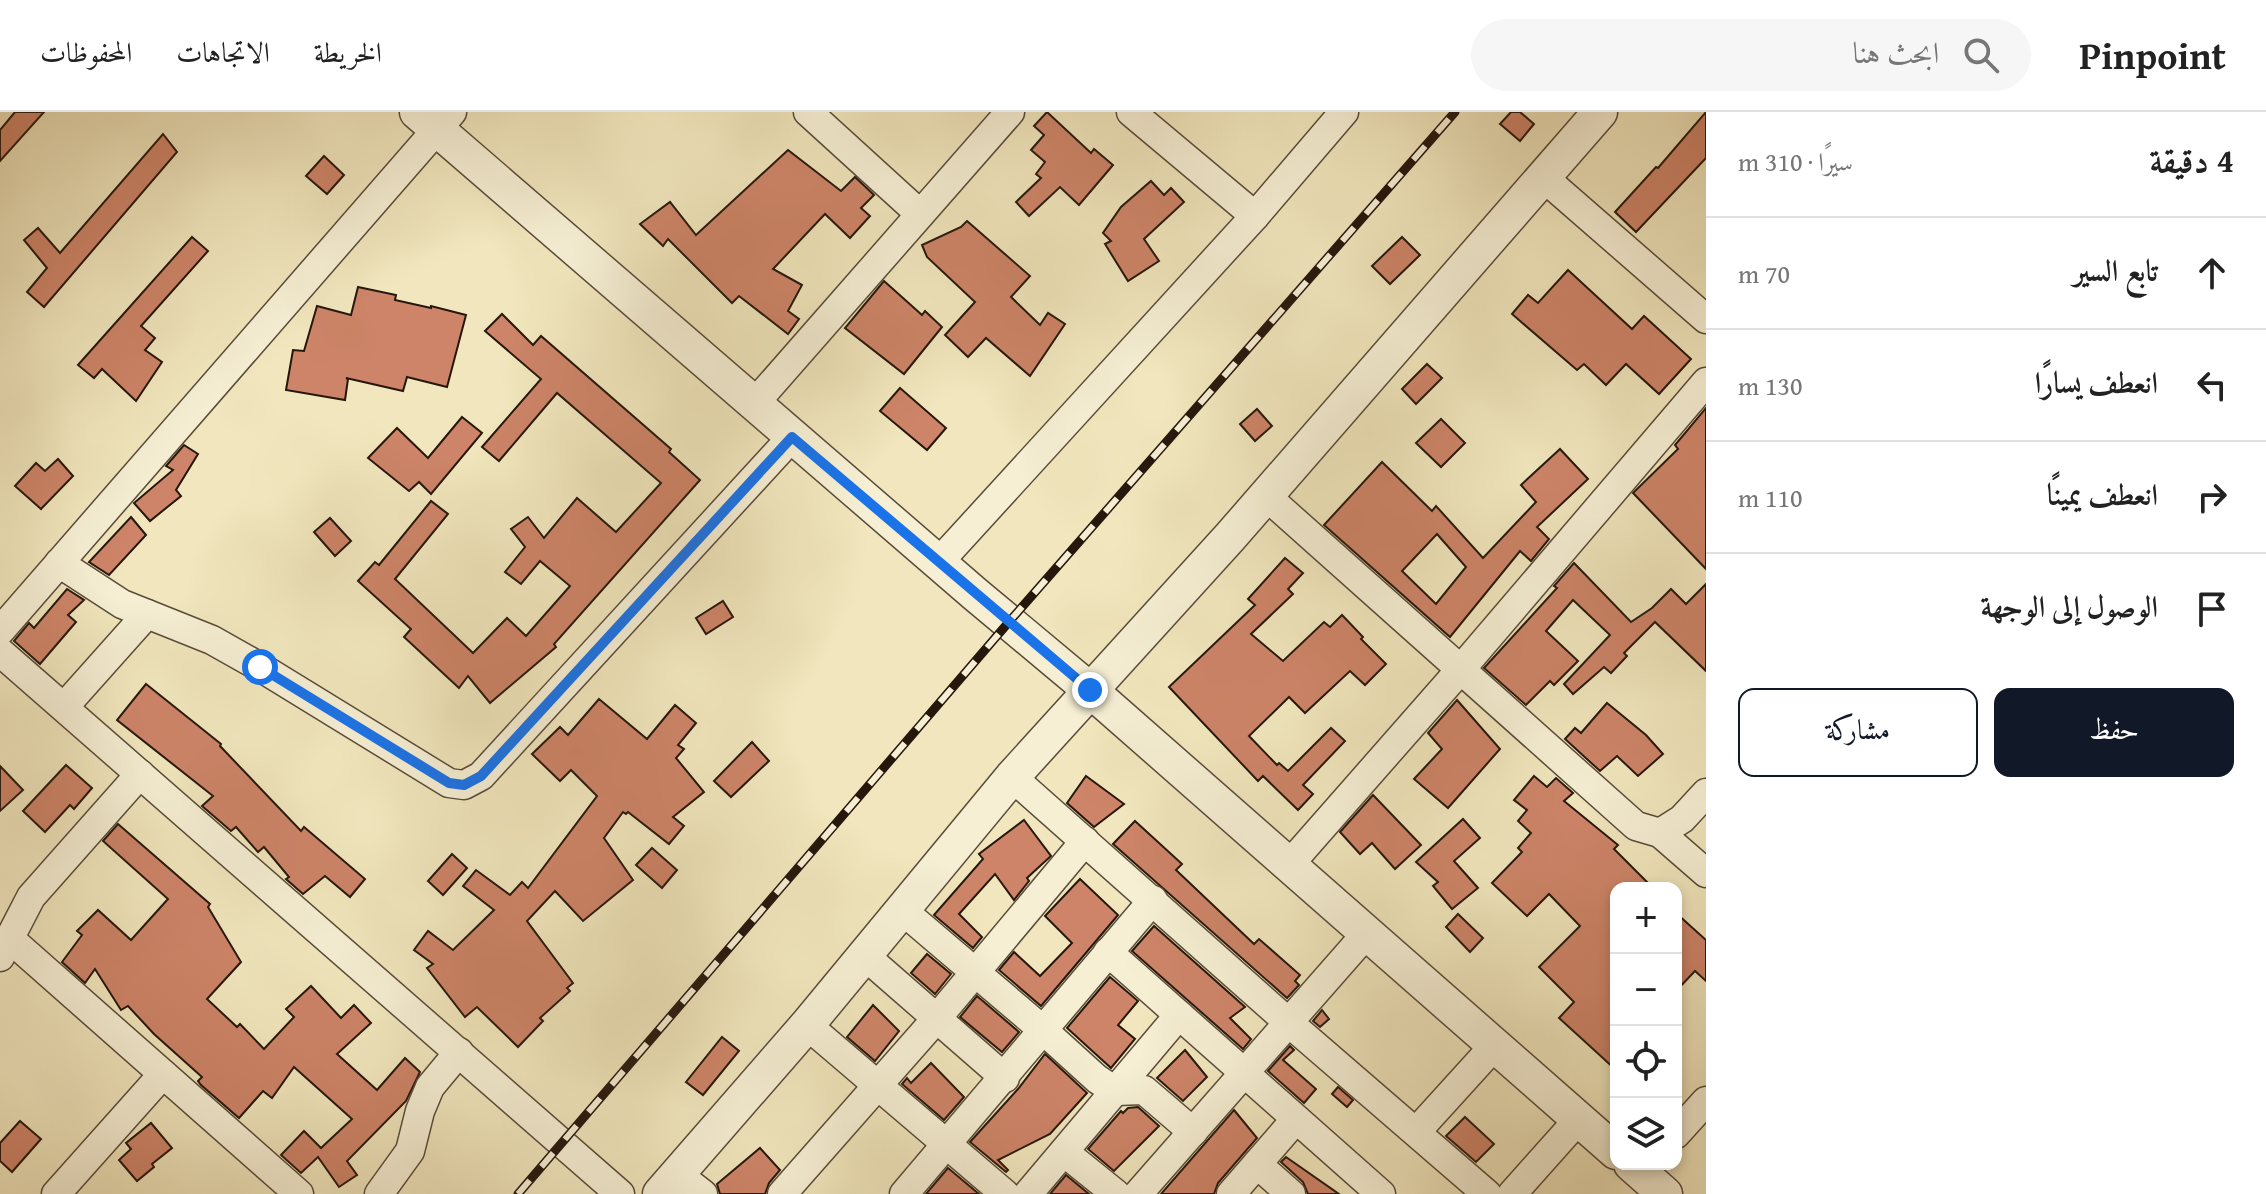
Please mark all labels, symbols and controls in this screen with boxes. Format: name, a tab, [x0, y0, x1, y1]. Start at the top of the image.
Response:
search box	[1471, 19, 2031, 91]
text: Pinpoint	[2079, 27, 2226, 83]
text: ابحث هنا	[1853, 30, 1939, 74]
text: المحفوظات	[40, 31, 132, 72]
text: الاتجاهات	[176, 31, 270, 72]
text: الخريطة	[314, 31, 382, 72]
icon: search	[1959, 33, 2003, 77]
text: 4 دقيقة	[2150, 135, 2234, 184]
text: سيرًا · 310 m	[1738, 142, 1853, 181]
text: تابع السير	[2073, 248, 2158, 292]
icon: ahead	[2190, 251, 2234, 295]
text: 70 m	[1738, 254, 1790, 293]
text: انعطف يسارًا	[2035, 360, 2158, 404]
icon: left	[2190, 363, 2234, 407]
text: 130 m	[1738, 366, 1803, 405]
text: انعطف يمينًا	[2047, 472, 2158, 516]
icon: right	[2190, 475, 2234, 519]
text: 110 m	[1738, 478, 1803, 517]
text: الوصول إلى الوجهة	[1980, 584, 2158, 628]
icon: arrive	[2190, 587, 2234, 631]
route start	[242, 649, 278, 685]
route end	[1072, 672, 1108, 708]
button: مشاركة	[1738, 688, 1978, 777]
button: حفظ	[1994, 688, 2234, 777]
map controls	[1610, 882, 1682, 1170]
button: +	[1610, 882, 1682, 954]
button: −	[1610, 954, 1682, 1026]
button: locate	[1610, 1026, 1682, 1098]
button: layers	[1610, 1098, 1682, 1170]

